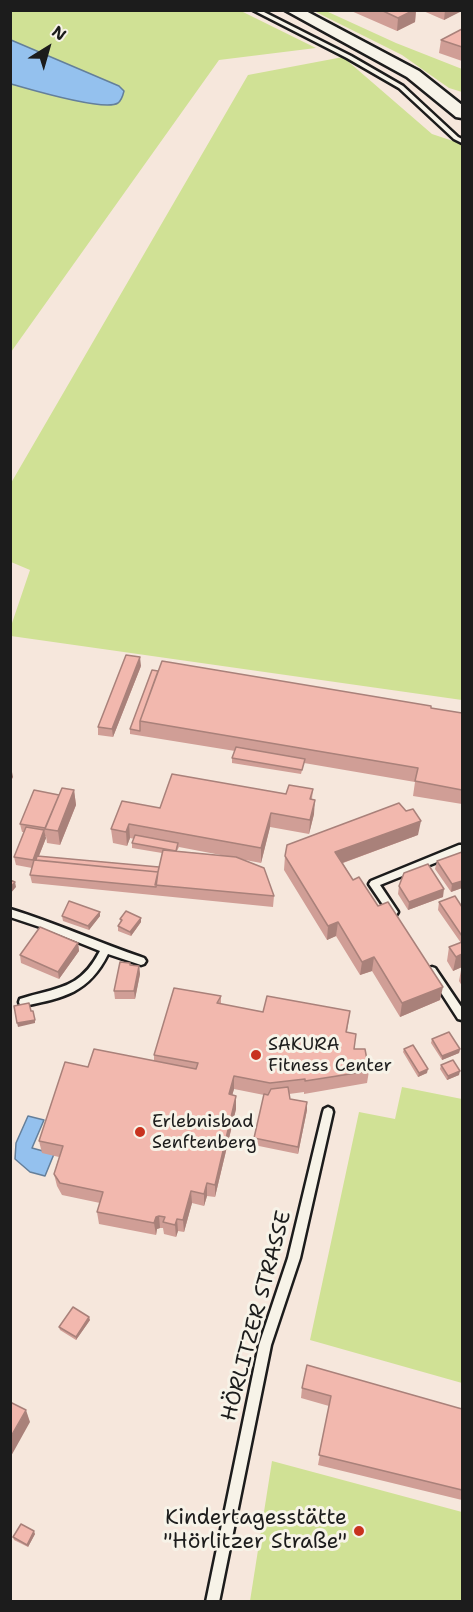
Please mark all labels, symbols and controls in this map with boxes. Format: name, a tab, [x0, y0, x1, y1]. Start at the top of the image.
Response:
north arrow	[18, 18, 78, 78]
text: N	[48, 21, 71, 45]
place label: SAKURA Fitness Center	[268, 1034, 392, 1076]
marker: SAKURA Fitness Center	[249, 1048, 263, 1062]
place label: Erlebnisbad Senftenberg	[152, 1111, 257, 1154]
marker: Erlebnisbad Senftenberg	[133, 1125, 147, 1139]
street label: HÖRLITZER STRASSE	[217, 1208, 297, 1424]
place label: Kindertagesstätte "Hörlitzer Straße"	[163, 1506, 347, 1556]
marker: Kindertagesstätte "Hörlitzer Straße"	[352, 1524, 366, 1538]

